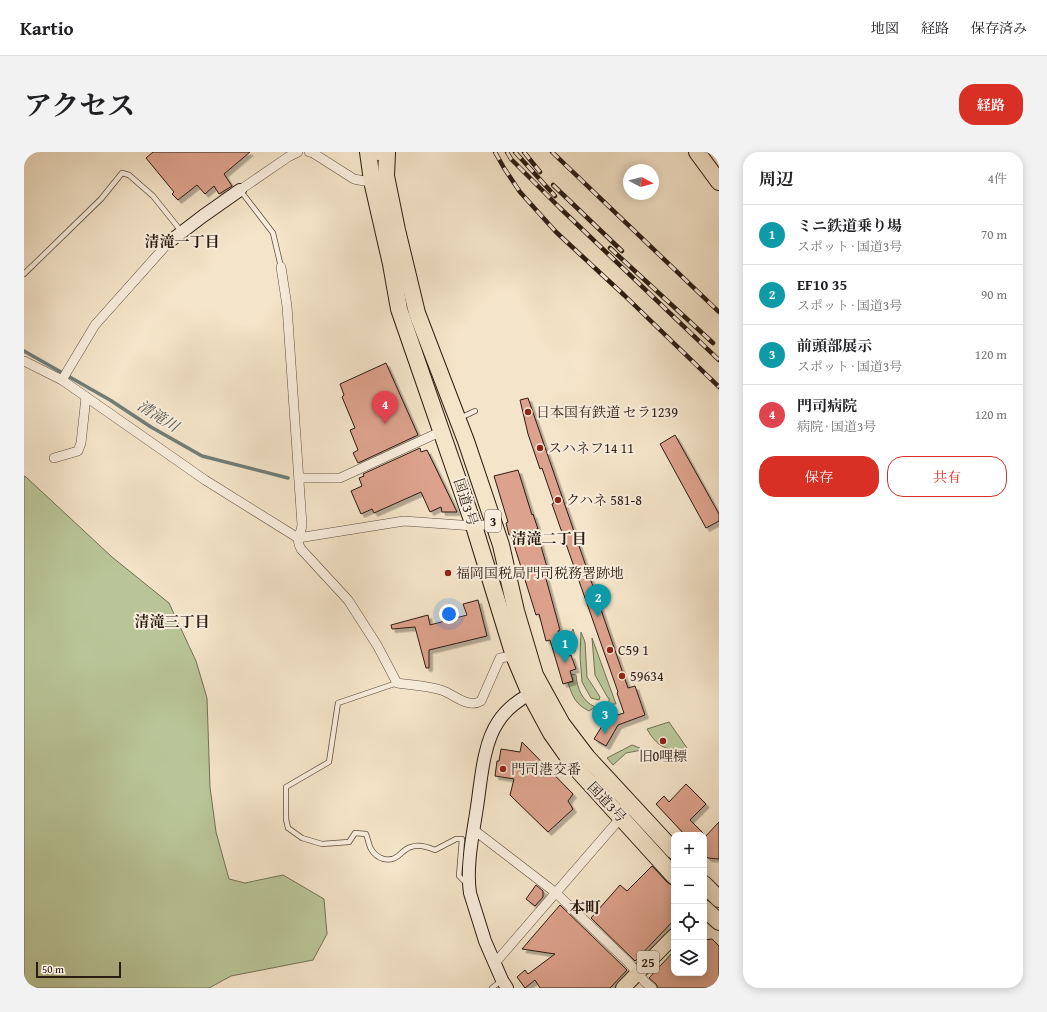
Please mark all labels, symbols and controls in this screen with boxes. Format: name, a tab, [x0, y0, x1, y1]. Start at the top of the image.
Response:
text: Kartio	[20, 14, 74, 42]
text: 地図	[871, 18, 899, 38]
text: 経路	[921, 18, 949, 38]
text: 保存済み	[971, 18, 1027, 38]
text: アクセス	[24, 84, 135, 125]
button: 経路	[959, 84, 1023, 125]
north arrow	[623, 164, 659, 200]
text: 周辺	[759, 166, 793, 191]
text: 4件	[988, 169, 1007, 188]
text: ミニ鉄道乗り場	[797, 215, 902, 236]
text: 1	[769, 225, 775, 244]
text: 70 m	[981, 225, 1007, 244]
district label: 清滝一丁目	[144, 231, 220, 252]
text: スポット · 国道3号	[797, 237, 902, 256]
text: EF10 35	[797, 274, 847, 295]
text: 2	[769, 285, 775, 304]
text: 90 m	[981, 285, 1007, 304]
text: スポット · 国道3号	[797, 296, 902, 315]
text: 前頭部展示	[797, 335, 872, 356]
text: 3	[769, 345, 775, 364]
text: 120 m	[975, 345, 1007, 364]
text: スポット · 国道3号	[797, 357, 902, 376]
pin: 4	[372, 391, 398, 424]
water label: 清滝川	[134, 395, 185, 437]
text: 門司病院	[797, 395, 857, 416]
place label: 日本国有鉄道 セラ1239	[536, 402, 678, 422]
text: 4	[769, 405, 775, 424]
text: 120 m	[975, 405, 1007, 424]
marker: 日本国有鉄道 セラ1239	[523, 407, 533, 417]
text: 病院 · 国道3号	[797, 417, 876, 436]
place label: スハネフ14 11	[548, 438, 634, 458]
marker: スハネフ14 11	[535, 443, 545, 453]
button: 保存	[759, 456, 879, 497]
button: 共有	[887, 456, 1007, 497]
street label: 国道3号	[449, 476, 483, 528]
place label: クハネ 581-8	[566, 490, 642, 510]
marker: クハネ 581-8	[553, 495, 563, 505]
road number: 3	[485, 510, 501, 532]
district label: 清滝二丁目	[511, 528, 587, 549]
place label: 福岡国税局門司税務署跡地	[456, 563, 624, 583]
marker: 福岡国税局門司税務署跡地	[443, 568, 453, 578]
pin: 2	[585, 584, 611, 617]
your location	[439, 604, 459, 624]
district label: 清滝三丁目	[134, 611, 210, 632]
pin: 1	[552, 630, 578, 663]
place label: C59 1	[618, 640, 649, 660]
marker: C59 1	[605, 645, 615, 655]
place label: 59634	[630, 666, 664, 686]
marker: 59634	[617, 671, 627, 681]
pin: 3	[592, 701, 618, 734]
marker: 旧0哩標	[658, 736, 668, 746]
place label: 旧0哩標	[639, 746, 687, 766]
place label: 門司港交番	[511, 759, 581, 779]
marker: 門司港交番	[498, 764, 508, 774]
street label: 国道3号	[583, 777, 631, 827]
map controls	[671, 832, 707, 976]
button: +	[671, 832, 707, 868]
button: −	[671, 868, 707, 904]
district label: 本町	[569, 895, 601, 919]
button: locate	[671, 904, 707, 940]
button: layers	[671, 940, 707, 976]
road number: 25	[637, 951, 659, 973]
scale bar	[36, 960, 121, 979]
text: 50 m	[42, 961, 64, 977]

